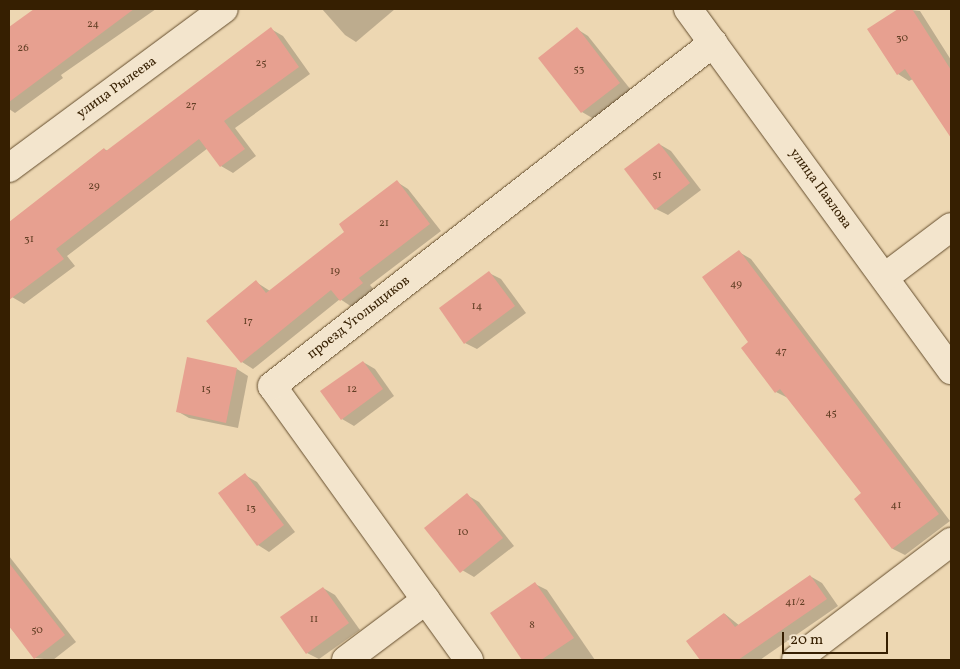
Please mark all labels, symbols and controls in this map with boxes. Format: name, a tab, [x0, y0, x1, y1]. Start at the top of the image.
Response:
house number: 24	[87, 18, 99, 32]
house number: 30	[896, 32, 908, 46]
house number: 26	[17, 42, 29, 56]
street label: улица Рылеева	[74, 53, 160, 123]
house number: 25	[255, 57, 267, 71]
house number: 53	[574, 63, 584, 77]
house number: 27	[186, 99, 196, 113]
street label: улица Павлова	[785, 145, 855, 233]
house number: 51	[652, 169, 662, 183]
house number: 29	[88, 180, 100, 194]
house number: 21	[379, 217, 389, 231]
house number: 31	[24, 233, 34, 247]
house number: 19	[330, 265, 340, 279]
street label: проезд Угольщиков	[304, 273, 414, 363]
house number: 49	[730, 278, 742, 292]
house number: 14	[472, 300, 482, 314]
house number: 17	[243, 315, 253, 329]
house number: 47	[775, 345, 787, 359]
house number: 15	[201, 383, 211, 397]
house number: 12	[347, 383, 357, 397]
house number: 45	[825, 407, 837, 421]
house number: 41	[891, 499, 901, 513]
house number: 13	[246, 502, 256, 516]
house number: 10	[458, 526, 468, 540]
house number: 41/2	[785, 596, 805, 610]
house number: 11	[310, 613, 318, 627]
house number: 8	[529, 619, 535, 633]
scale bar	[785, 622, 891, 654]
house number: 50	[31, 624, 43, 638]
text: 20 m	[790, 630, 823, 651]

